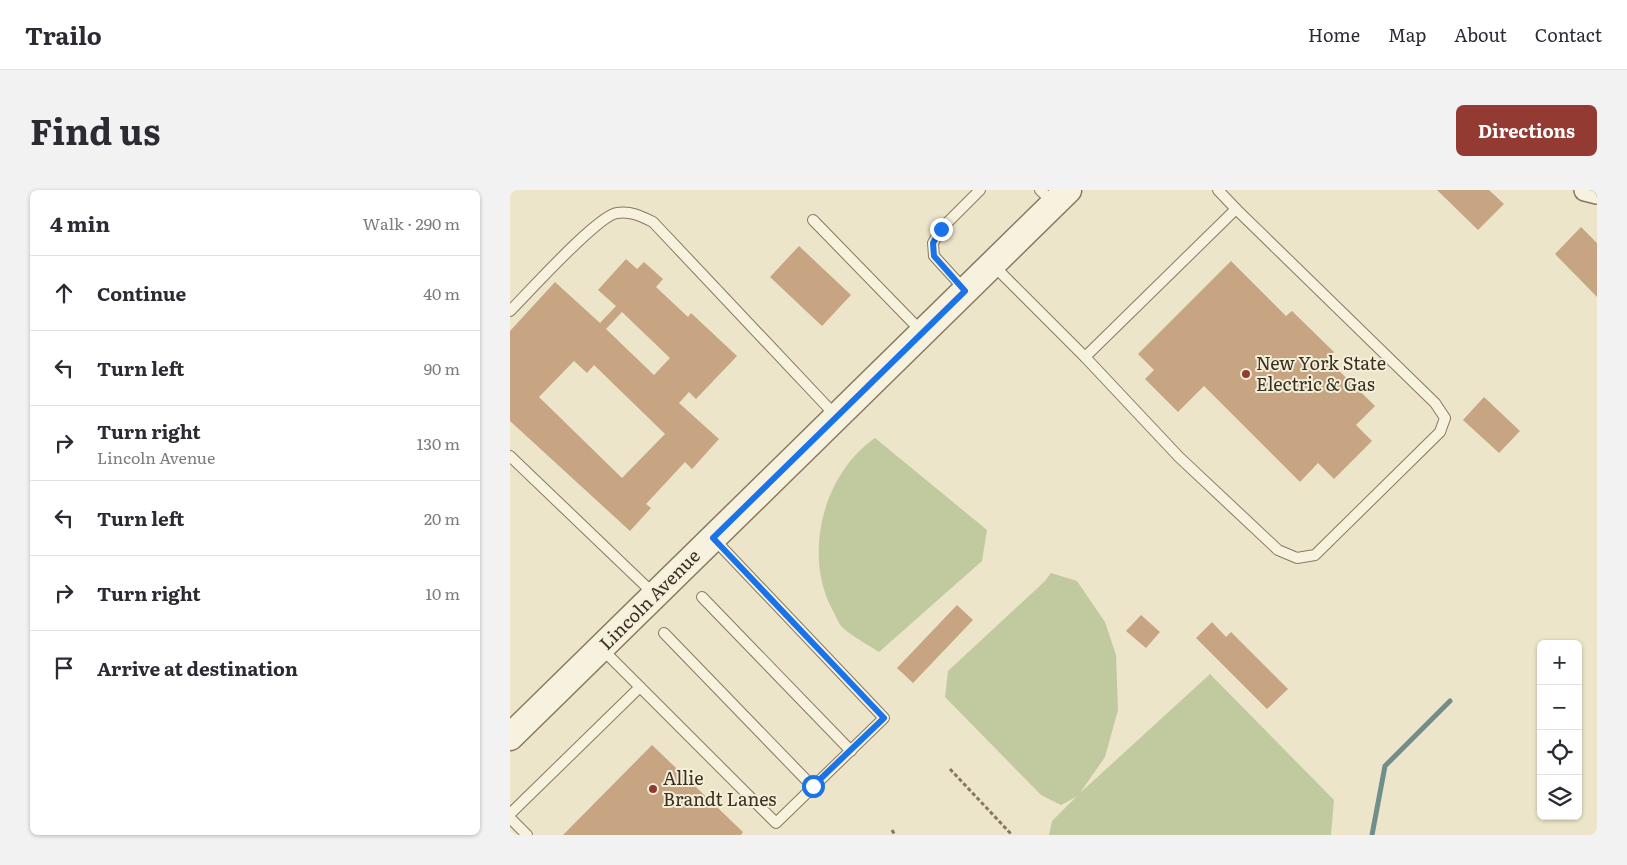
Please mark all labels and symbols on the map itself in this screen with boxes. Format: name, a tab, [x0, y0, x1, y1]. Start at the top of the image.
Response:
route end	[930, 218, 953, 241]
place label: New York State Electric & Gas	[1256, 349, 1386, 397]
marker: New York State Electric & Gas	[1240, 368, 1252, 380]
street label: Lincoln Avenue	[592, 542, 706, 656]
place label: Allie Brandt Lanes	[663, 764, 776, 812]
route start	[802, 775, 825, 798]
marker: Allie Brandt Lanes	[647, 783, 659, 795]

